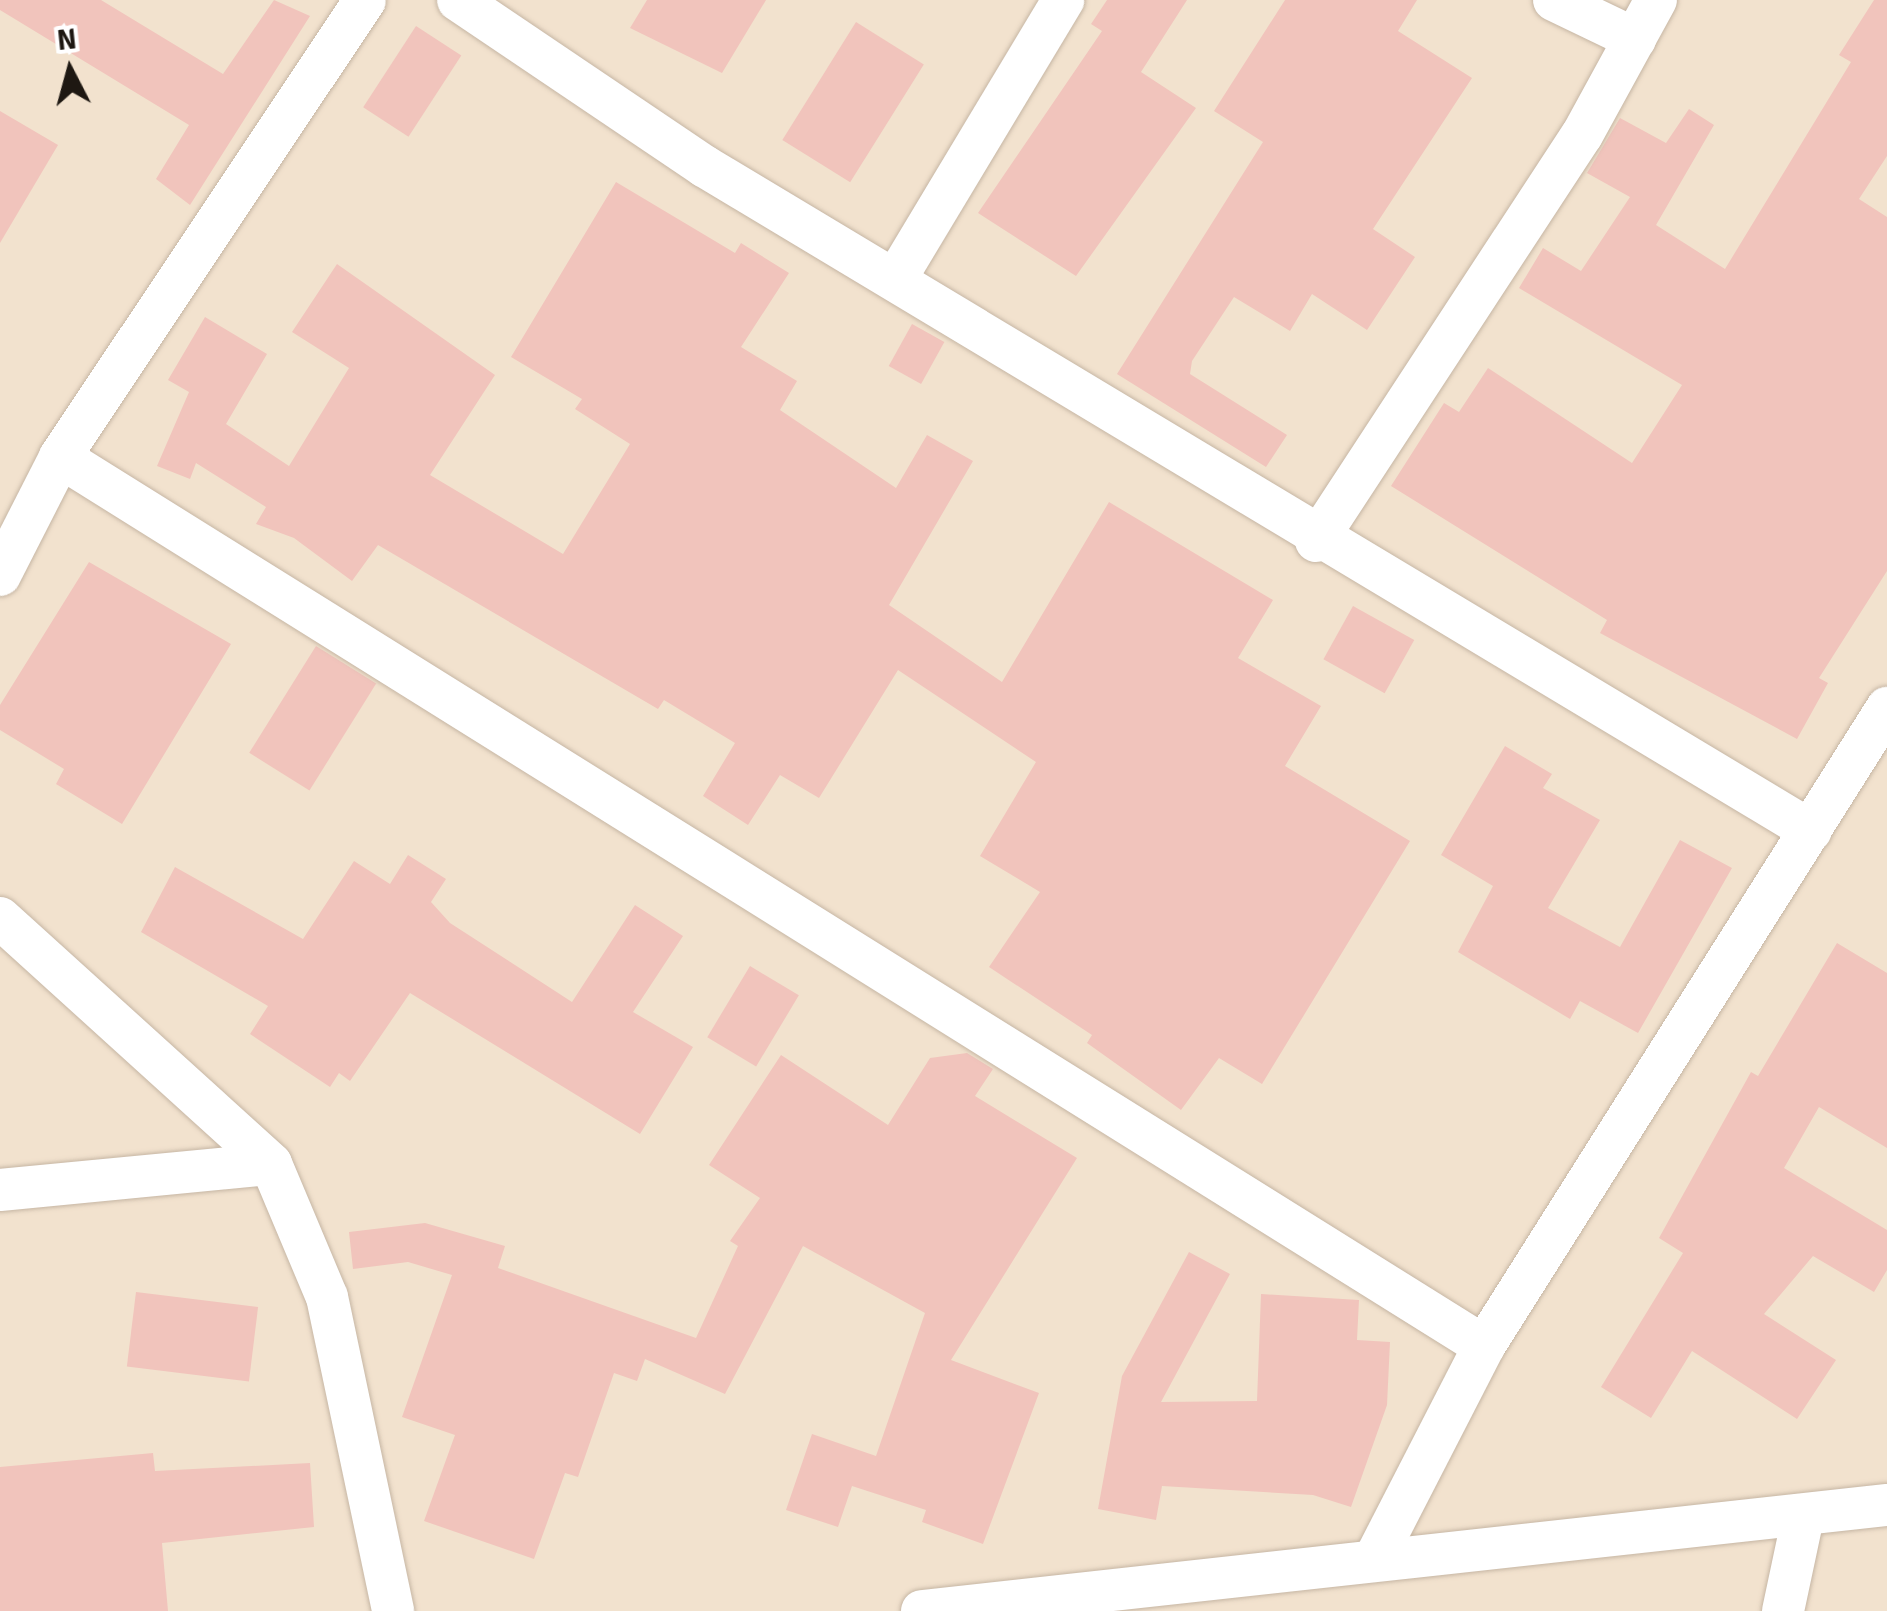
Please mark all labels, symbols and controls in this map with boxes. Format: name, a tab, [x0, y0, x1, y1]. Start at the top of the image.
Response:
north arrow	[20, 20, 120, 120]
text: N	[55, 22, 78, 58]

